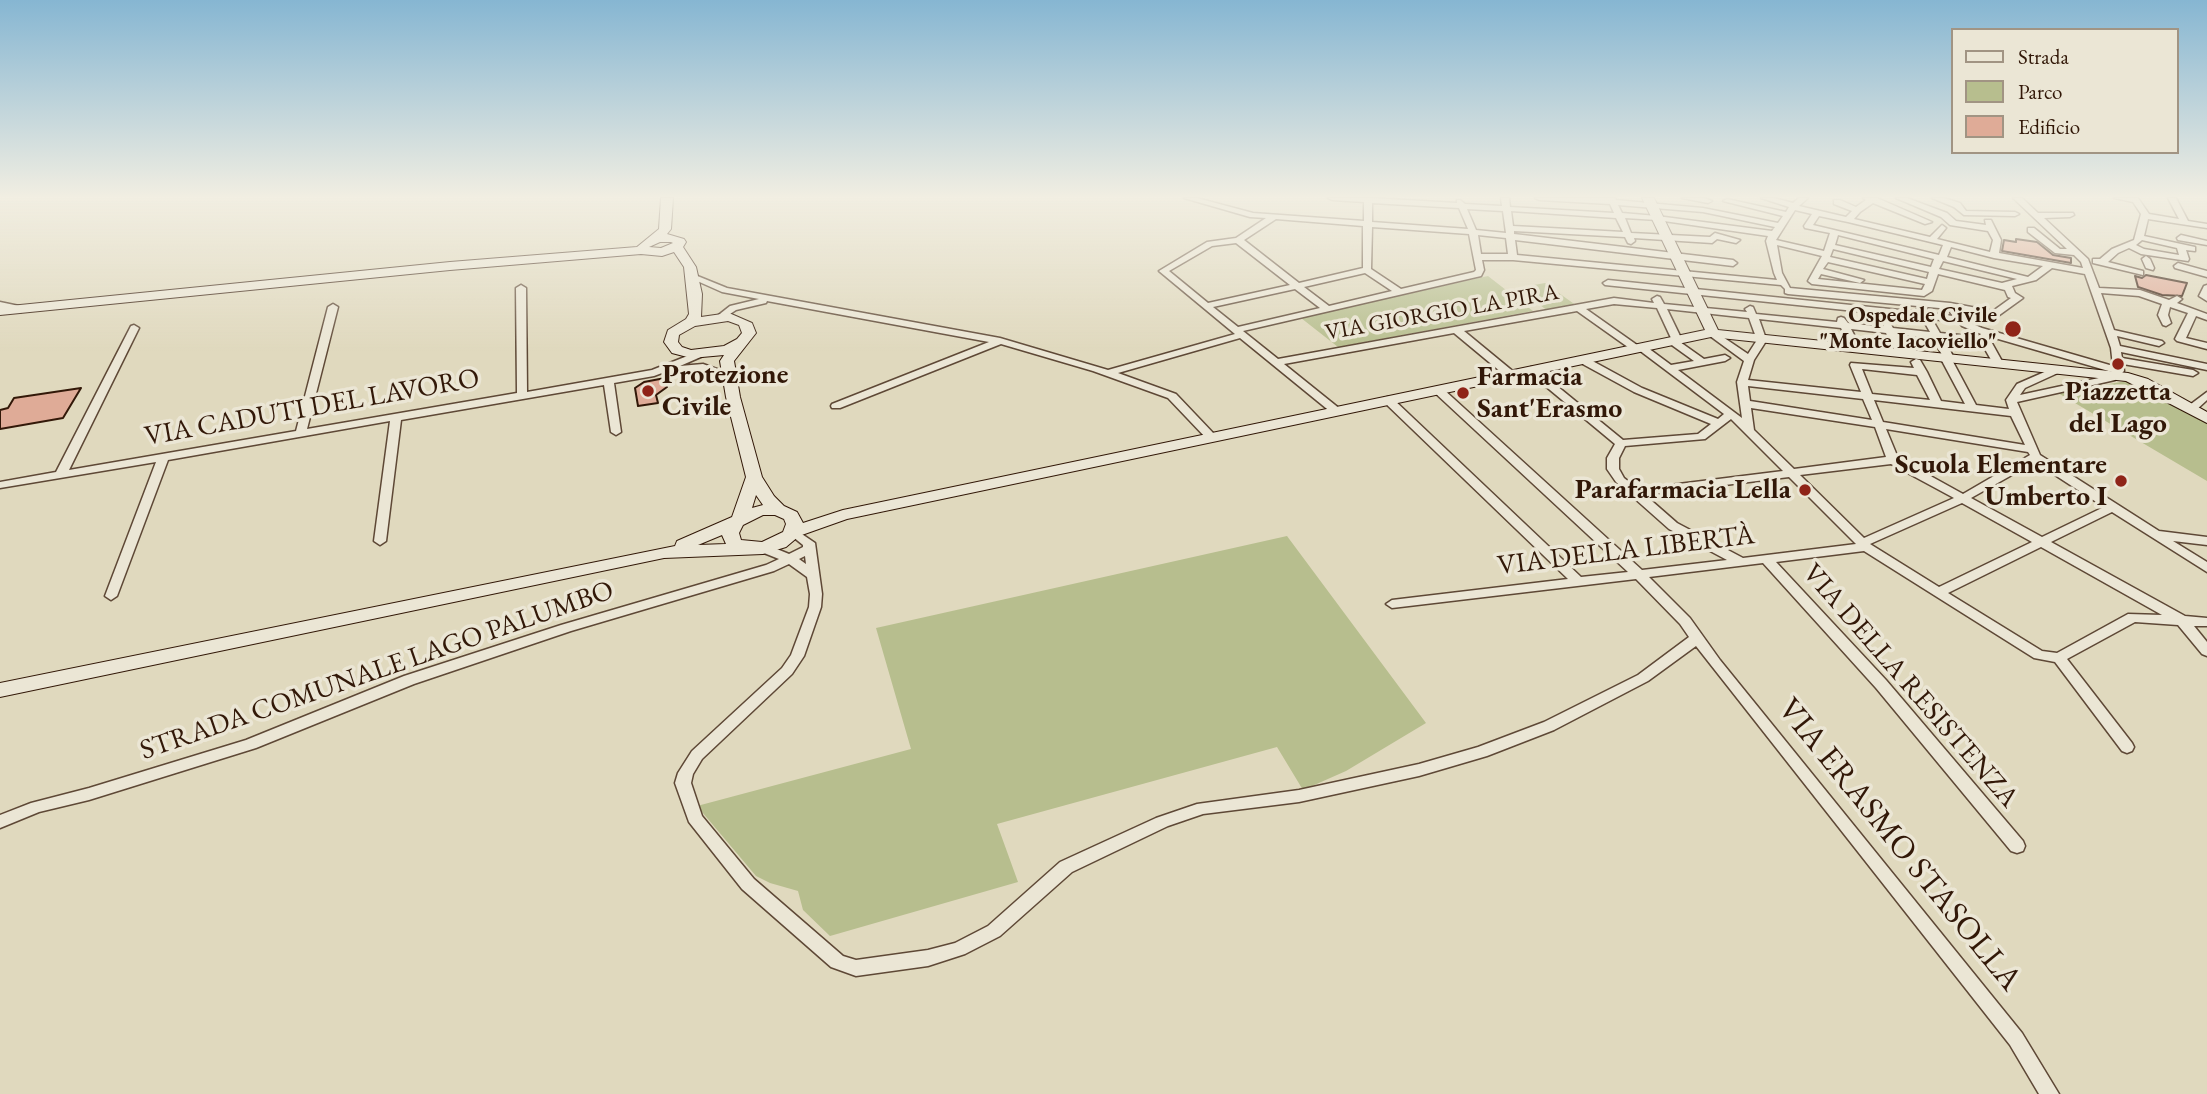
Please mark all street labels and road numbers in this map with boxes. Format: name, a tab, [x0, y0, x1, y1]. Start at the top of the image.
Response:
street label: VIA GIORGIO LA PIRA	[1323, 279, 1561, 347]
street label: VIA CADUTI DEL LAVORO	[142, 362, 482, 454]
street label: VIA DELLA LIBERTÀ	[1495, 519, 1757, 583]
street label: VIA DELLA RESISTENZA	[1795, 557, 2025, 815]
street label: STRADA COMUNALE LAGO PALUMBO	[136, 574, 618, 768]
street label: VIA ERASMO STASOLLA	[1769, 691, 2029, 999]

